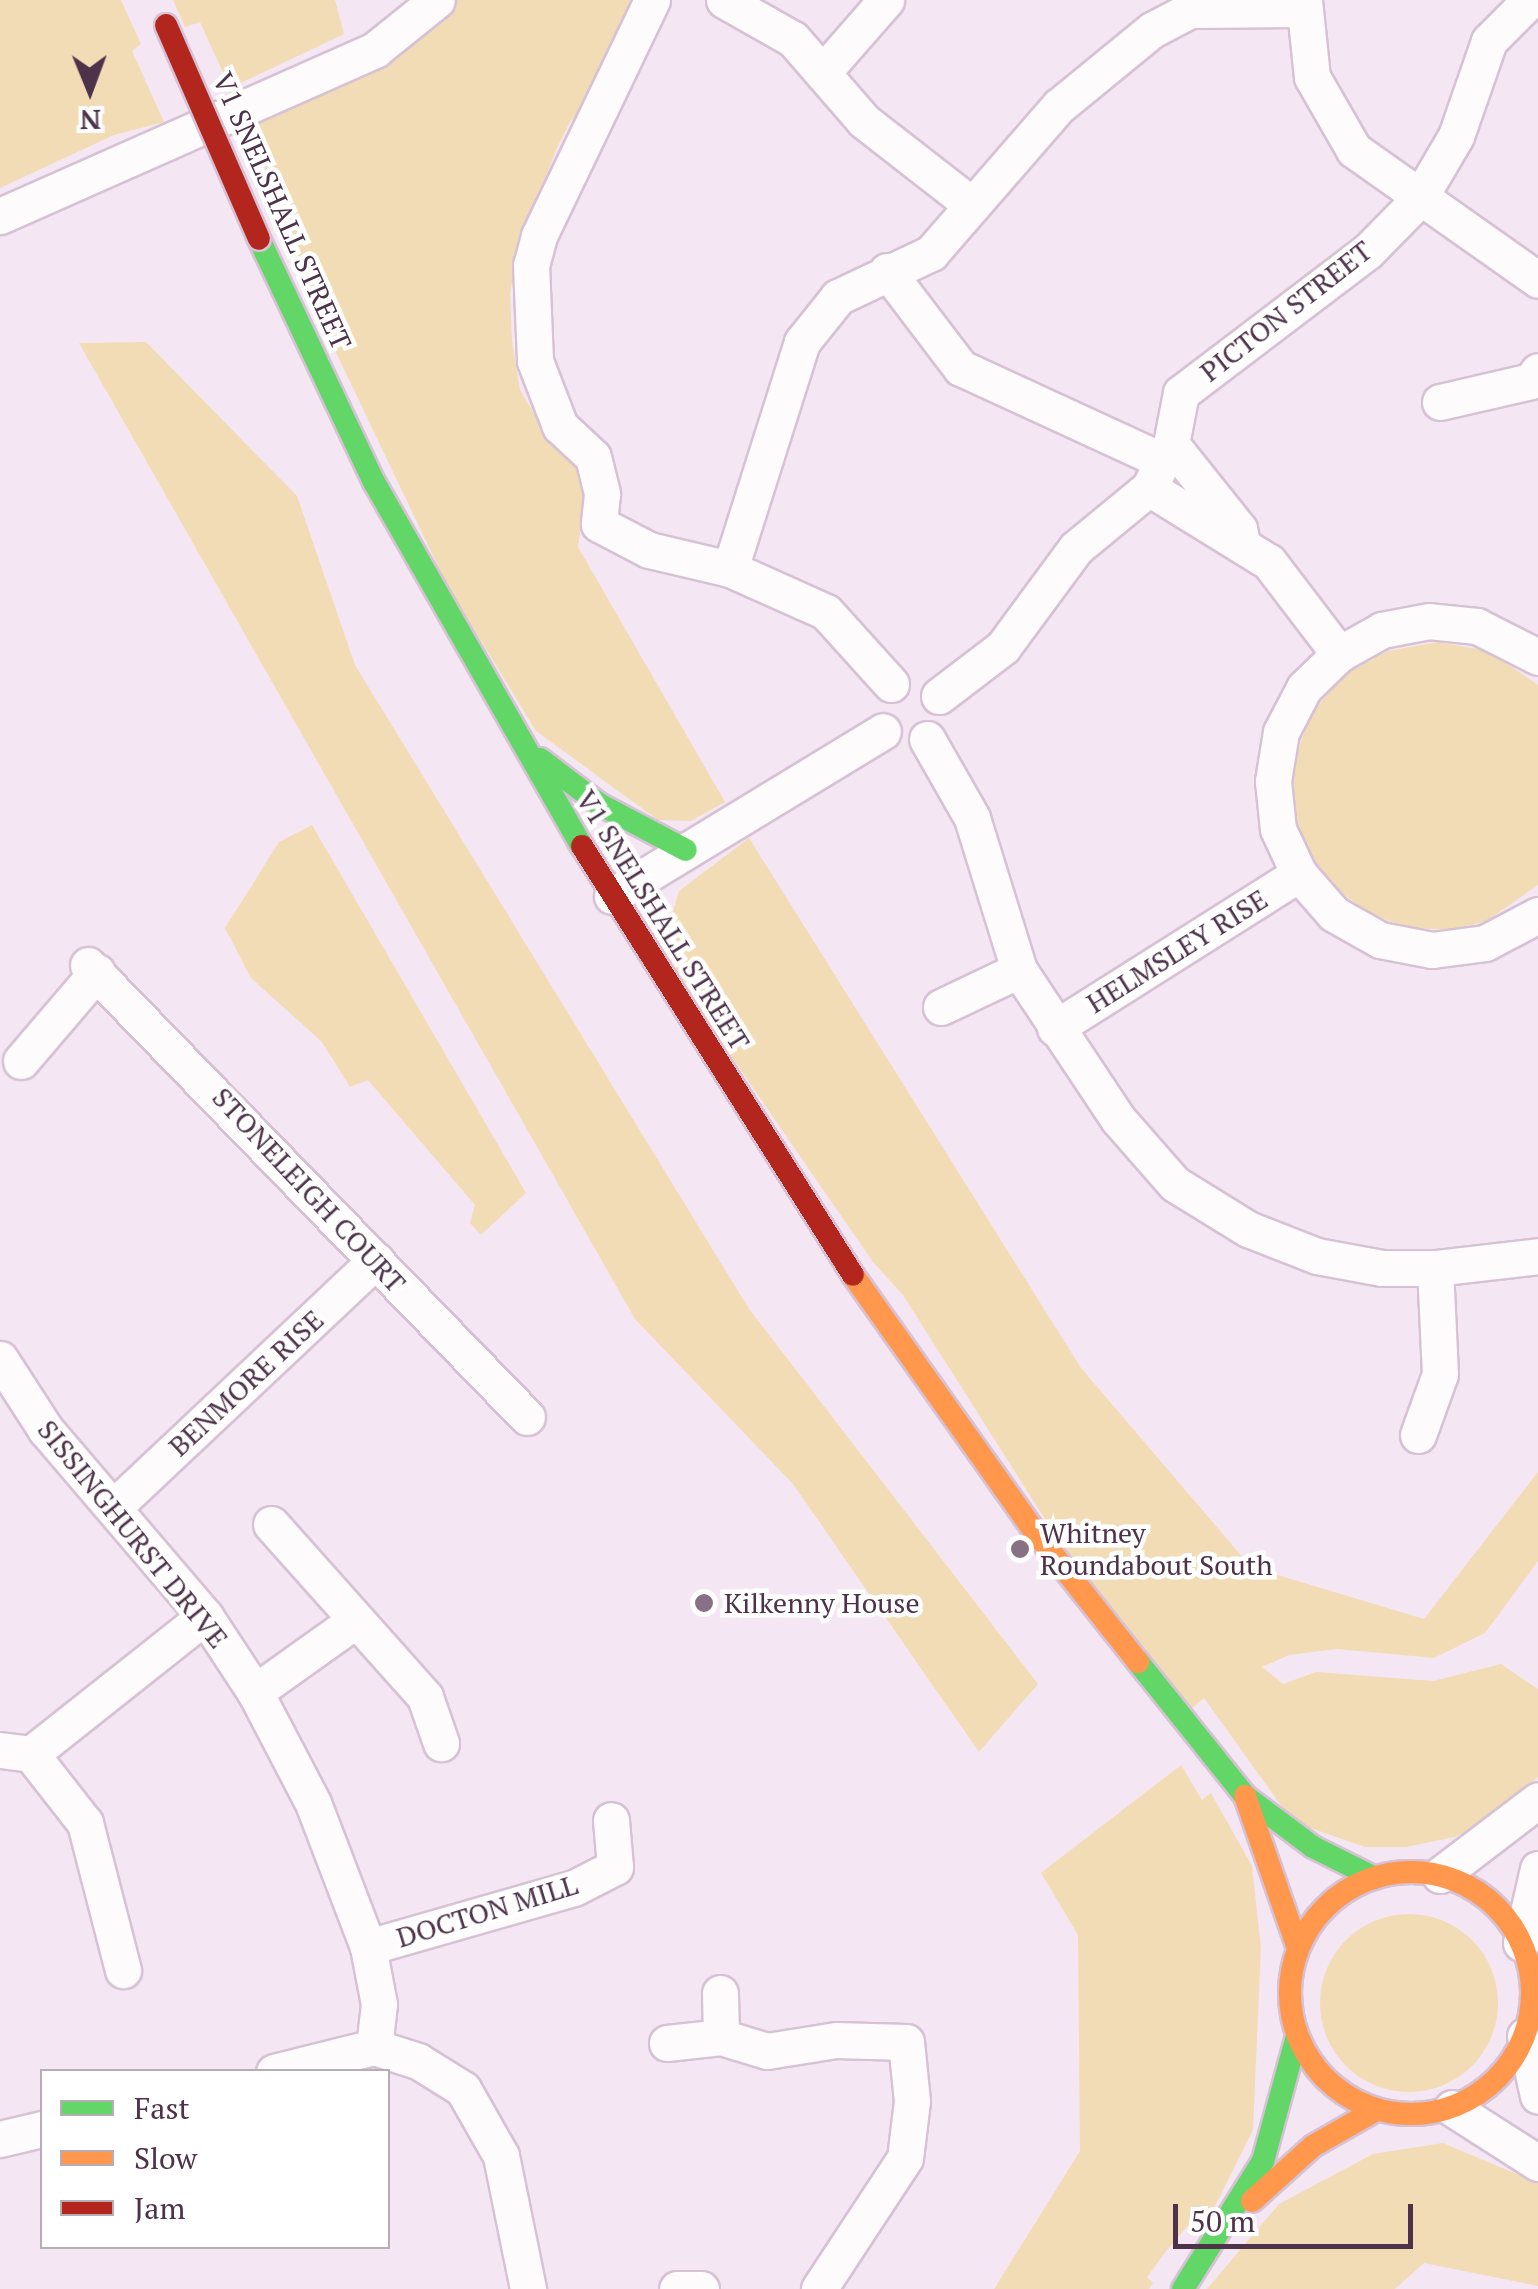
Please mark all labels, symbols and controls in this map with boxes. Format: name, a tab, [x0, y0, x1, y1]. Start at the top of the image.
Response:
north arrow	[40, 40, 140, 140]
street label: V1 SNELSHALL STREET	[206, 67, 358, 355]
text: N	[80, 102, 101, 139]
street label: PICTON STREET	[1193, 234, 1379, 388]
street label: V1 SNELSHALL STREET	[569, 784, 757, 1056]
street label: HELMSLEY RISE	[1080, 882, 1274, 1020]
street label: STONELEIGH COURT	[205, 1081, 413, 1299]
street label: BENMORE RISE	[162, 1303, 330, 1463]
street label: SISSINGHURST DRIVE	[31, 1413, 235, 1655]
place label: Whitney Roundabout South	[1040, 1516, 1273, 1582]
marker: Whitney Roundabout South	[1009, 1538, 1031, 1560]
place label: Kilkenny House	[724, 1586, 919, 1620]
marker: Kilkenny House	[693, 1592, 715, 1614]
street label: DOCTON MILL	[392, 1868, 582, 1954]
legend	[40, 2069, 390, 2249]
text: Fast	[134, 2088, 190, 2128]
text: Slow	[134, 2138, 197, 2178]
scale bar	[1178, 2184, 1418, 2246]
text: Jam	[134, 2188, 185, 2228]
text: 50 m	[1190, 2201, 1255, 2241]

